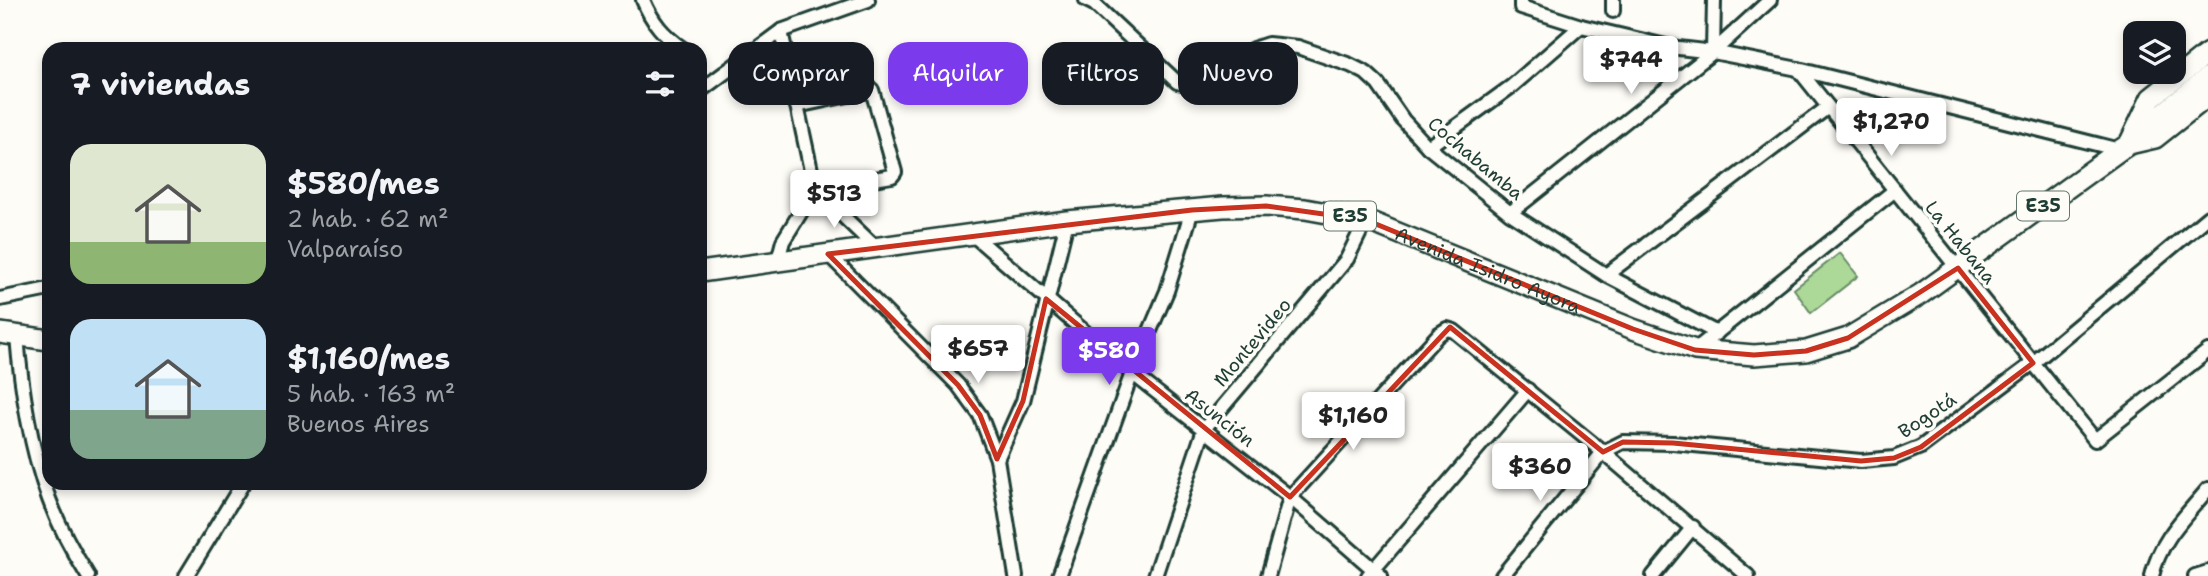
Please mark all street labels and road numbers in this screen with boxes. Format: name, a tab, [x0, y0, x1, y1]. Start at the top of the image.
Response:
street label: Cochabamba	[1423, 111, 1529, 206]
road number: E35	[2017, 191, 2069, 220]
street label: La Habana	[1919, 196, 2002, 289]
road number: E35	[1324, 202, 1376, 230]
street label: Avenida Isidro Ayora	[1391, 221, 1584, 319]
street label: Montevideo	[1208, 293, 1297, 392]
street label: Asunción	[1180, 382, 1260, 453]
street label: Bogotá	[1893, 387, 1961, 444]

